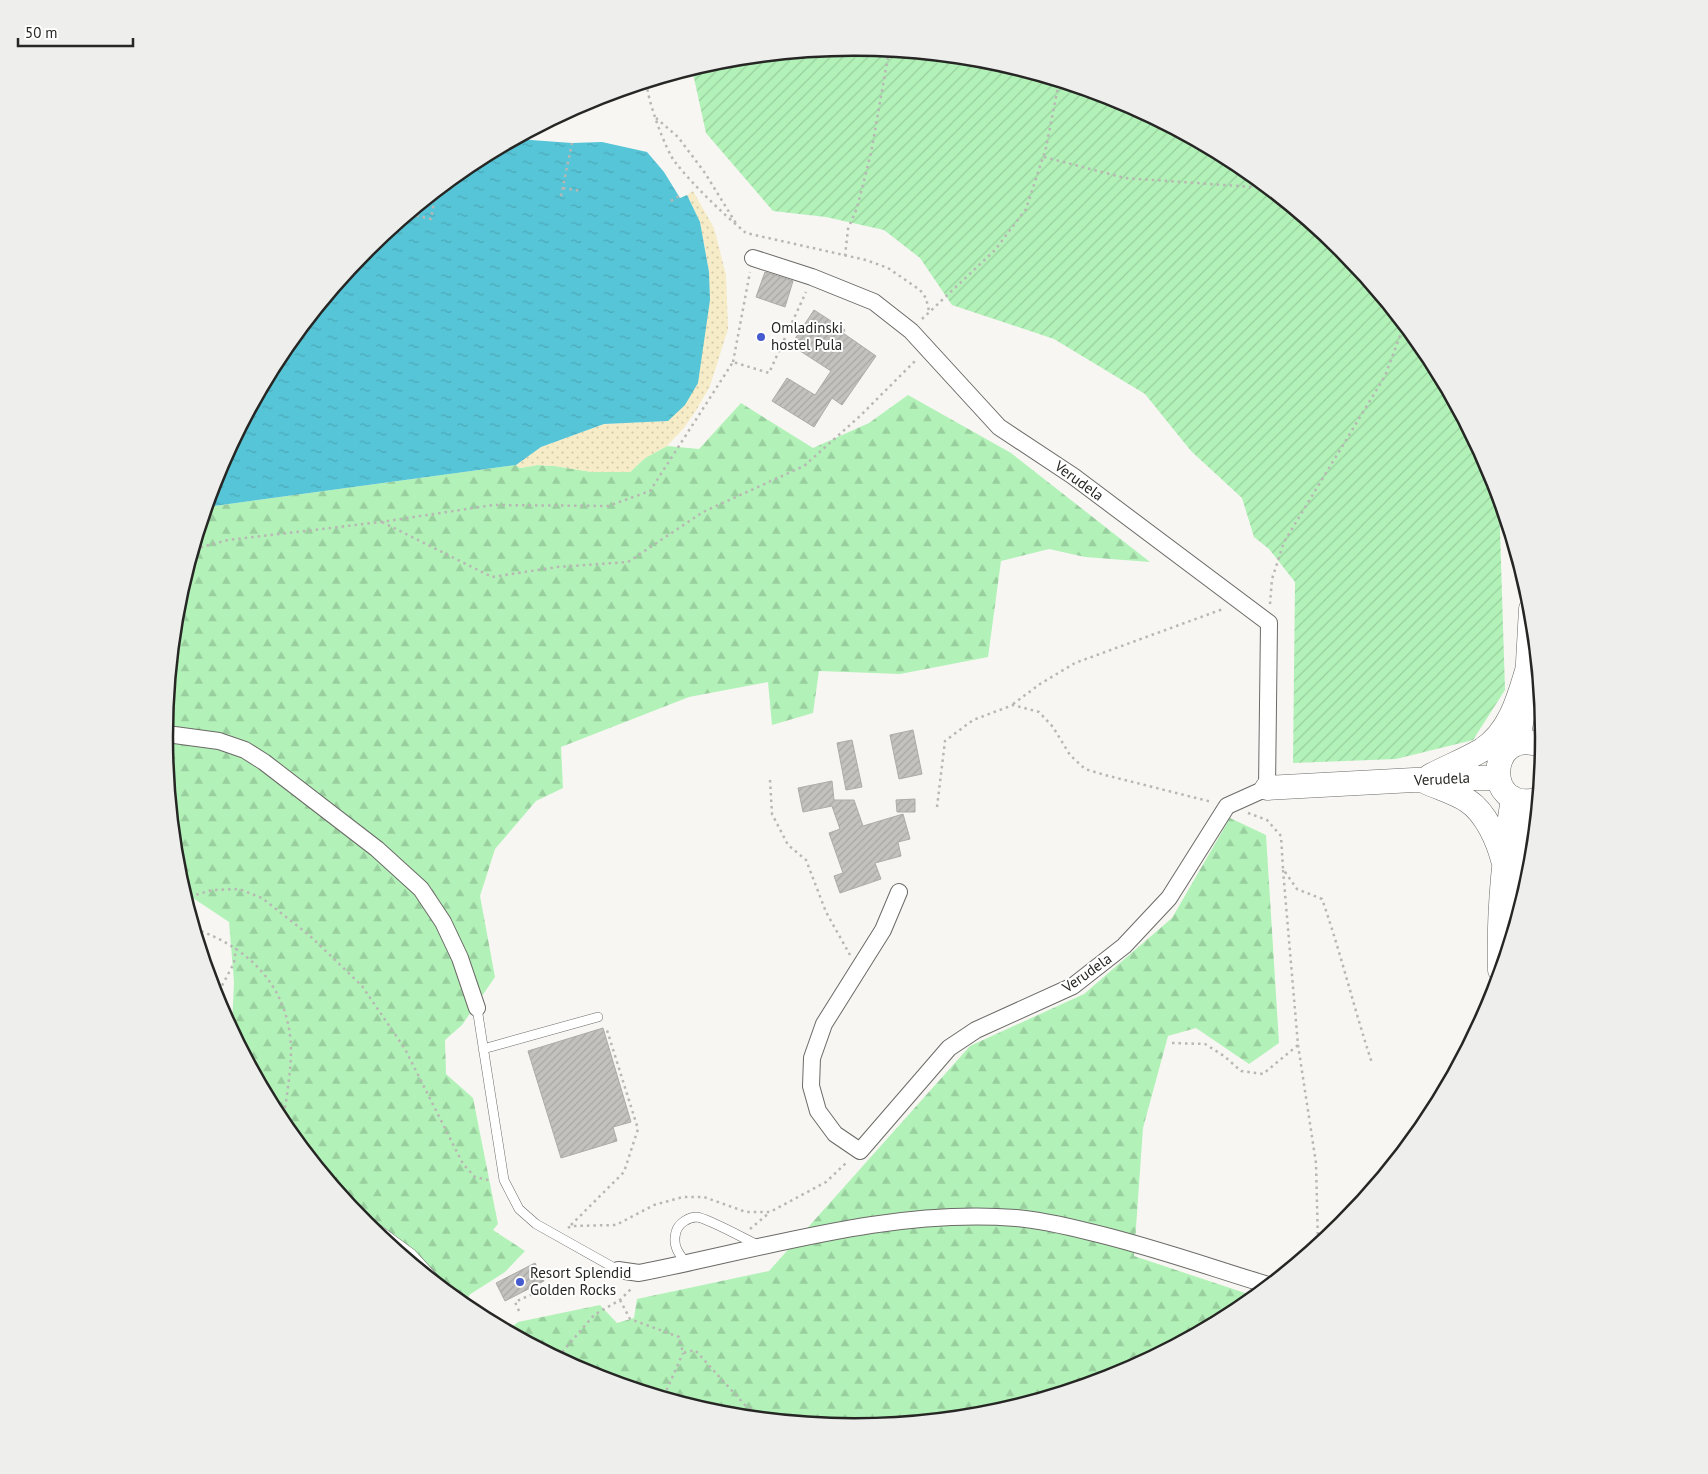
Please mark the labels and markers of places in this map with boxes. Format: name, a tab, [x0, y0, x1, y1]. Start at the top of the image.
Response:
place label: Omladinski hostel Pula	[771, 318, 843, 354]
marker: Omladinski hostel Pula	[755, 331, 767, 343]
place label: Resort Splendid Golden Rocks	[530, 1263, 631, 1299]
marker: Resort Splendid Golden Rocks	[514, 1276, 526, 1288]

